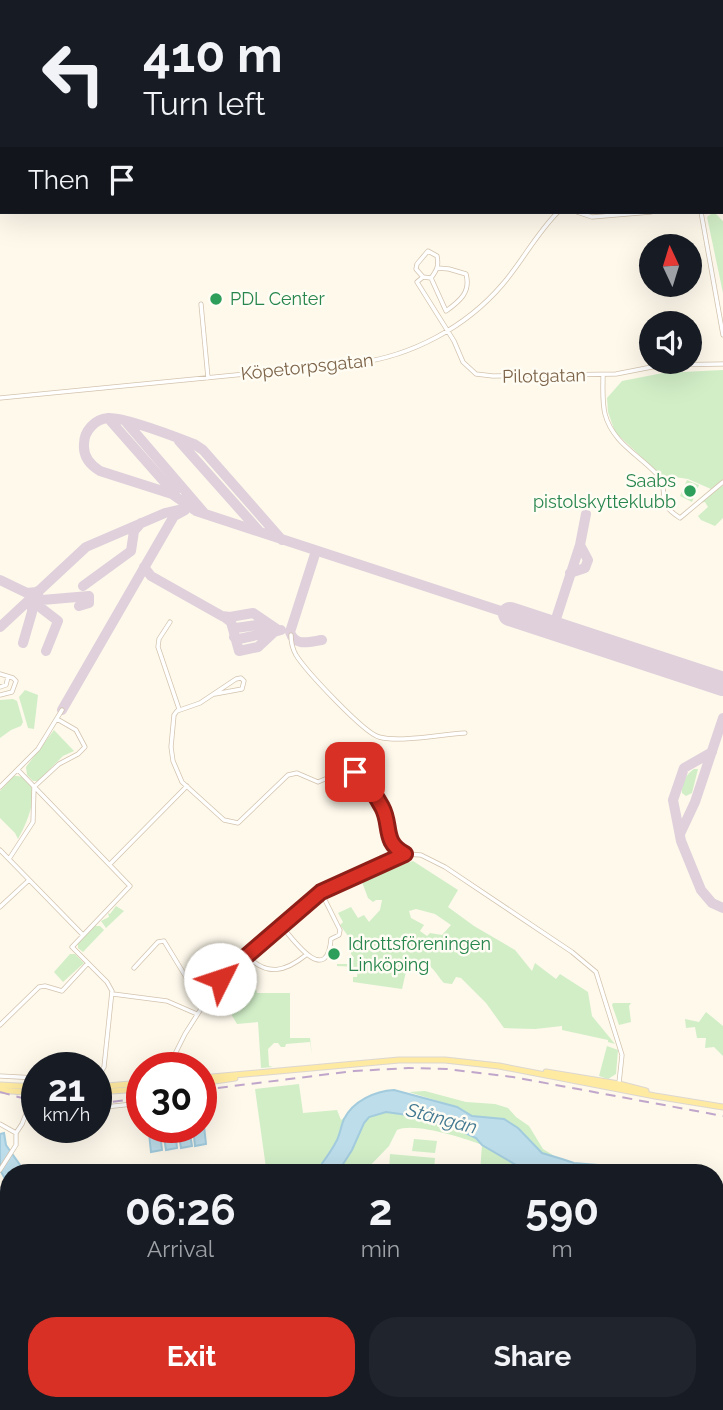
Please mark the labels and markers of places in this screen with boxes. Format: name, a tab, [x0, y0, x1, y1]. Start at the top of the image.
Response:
place label: PDL Center	[230, 288, 325, 309]
marker: PDL Center	[208, 291, 224, 307]
place label: Saabs pistolskytteklubb	[533, 470, 676, 512]
marker: Saabs pistolskytteklubb	[682, 483, 698, 499]
pin	[325, 742, 385, 802]
place label: Idrottsföreningen Linköping	[348, 933, 491, 975]
marker: Idrottsföreningen Linköping	[326, 946, 342, 962]

